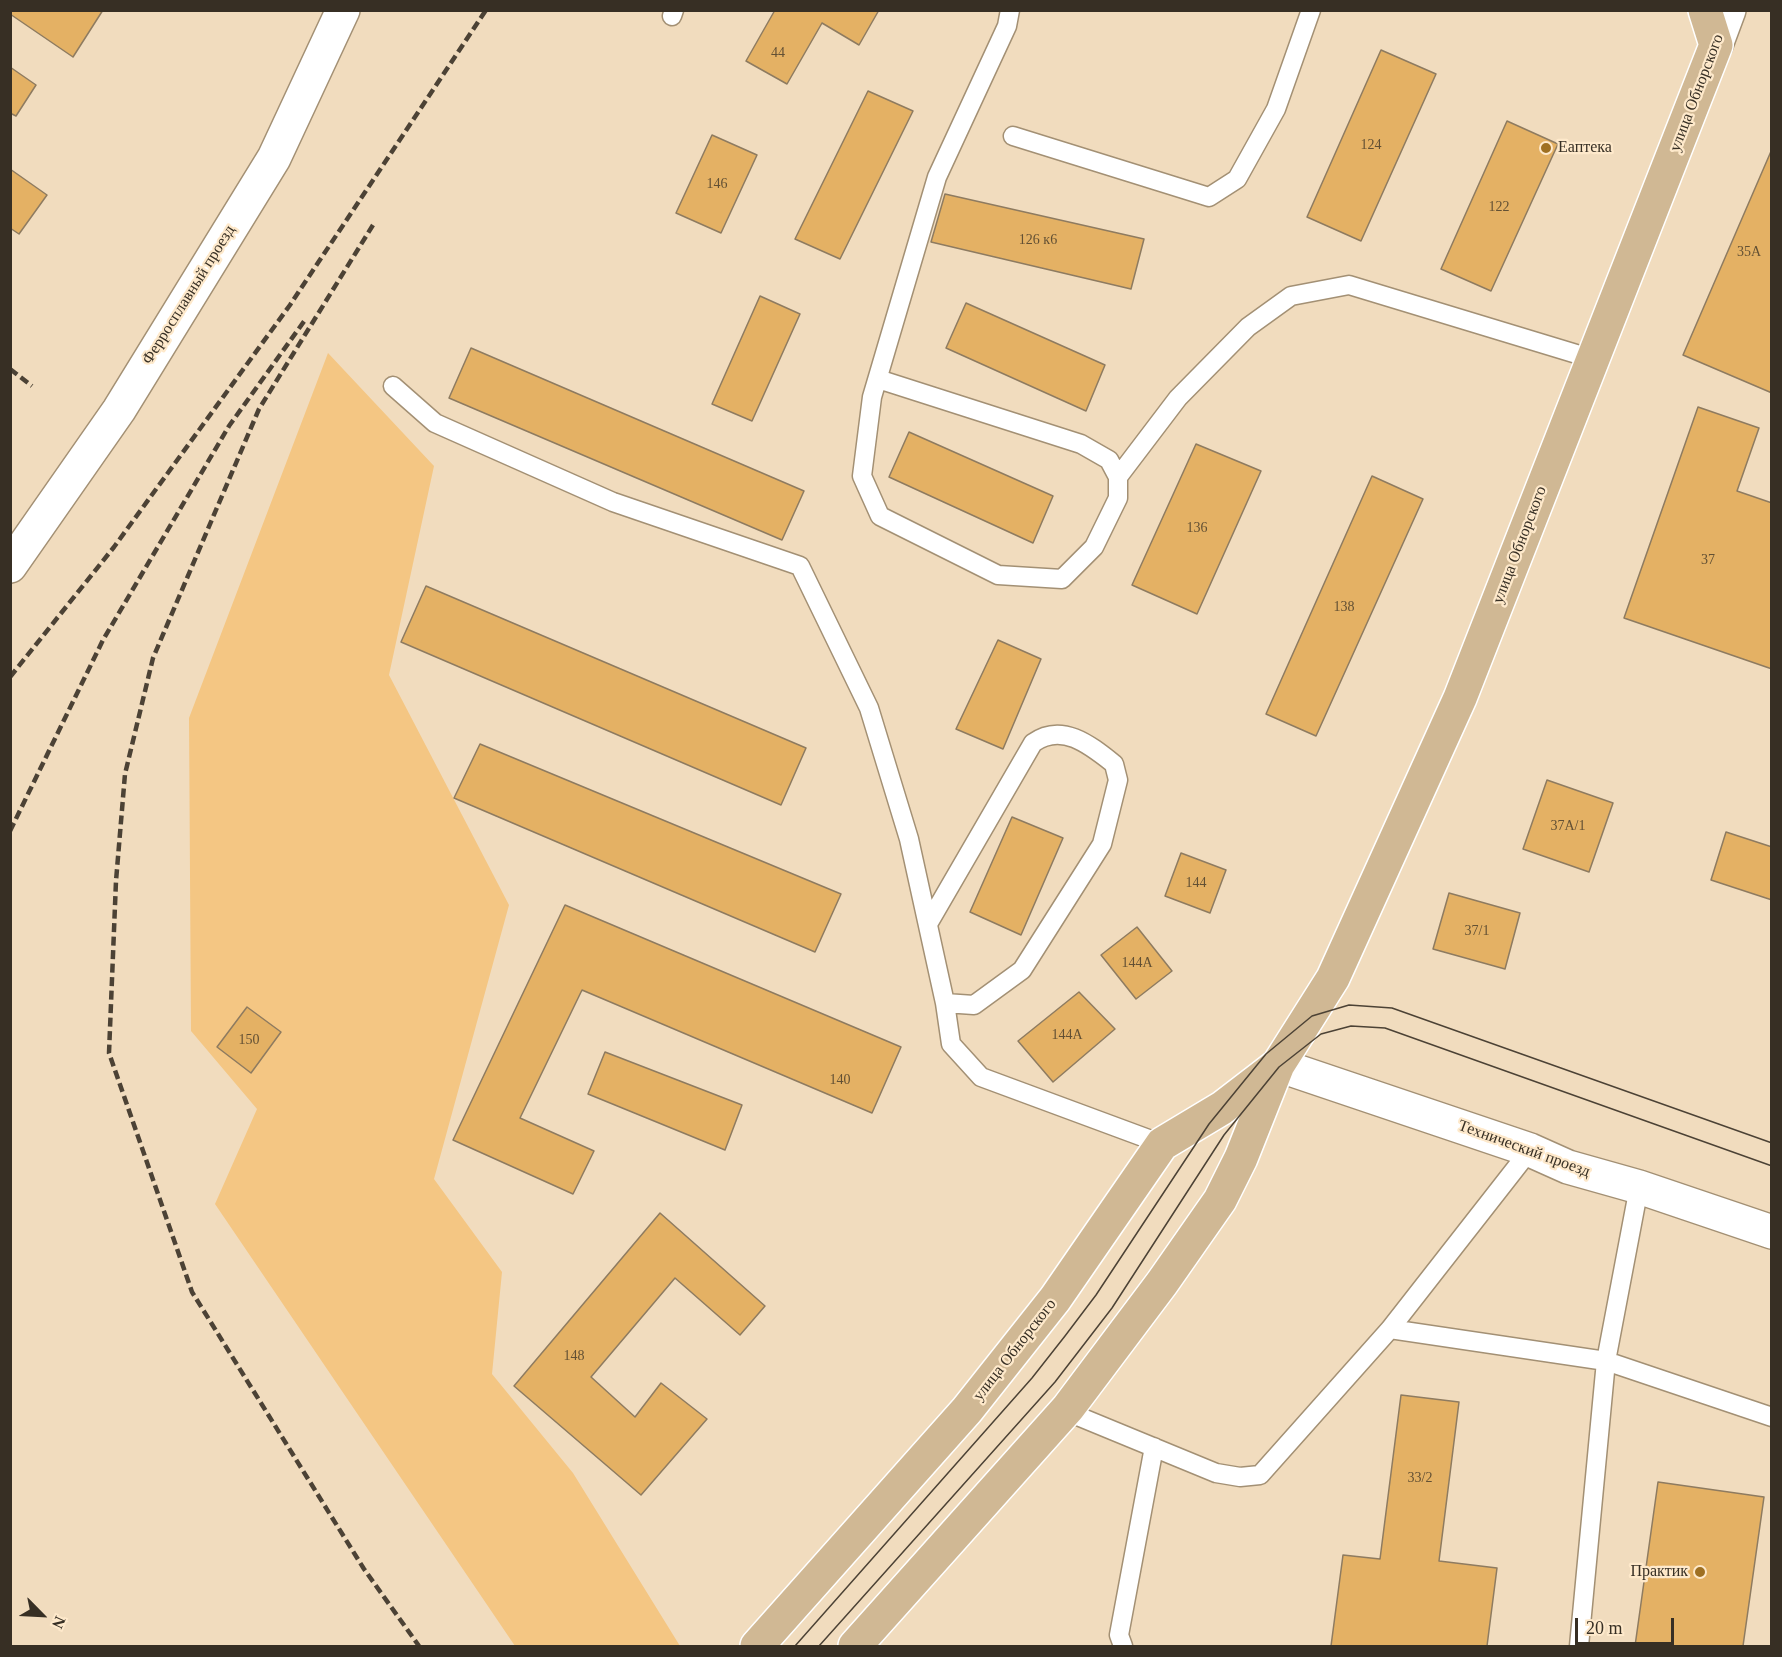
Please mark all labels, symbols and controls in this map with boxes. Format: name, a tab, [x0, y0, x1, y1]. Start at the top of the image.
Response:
street label: улица Обнорского	[1666, 32, 1728, 154]
house number: 44	[771, 45, 785, 61]
house number: 124	[1360, 137, 1382, 153]
place label: Еаптека	[1558, 138, 1612, 158]
marker: Еаптека	[1539, 141, 1553, 155]
house number: 146	[706, 176, 728, 192]
house number: 122	[1488, 199, 1510, 215]
street label: Ферросплавный проезд	[138, 222, 240, 368]
house number: 126 к6	[1019, 232, 1057, 248]
house number: 35А	[1737, 244, 1761, 260]
street label: улица Обнорского	[1489, 484, 1551, 606]
house number: 136	[1186, 520, 1208, 536]
house number: 37	[1701, 552, 1715, 568]
house number: 138	[1334, 599, 1354, 615]
house number: 37А/1	[1550, 818, 1586, 834]
house number: 144	[1186, 875, 1206, 891]
house number: 37/1	[1465, 923, 1489, 939]
house number: 144А	[1121, 955, 1153, 971]
house number: 144А	[1051, 1027, 1083, 1043]
house number: 150	[238, 1032, 260, 1048]
house number: 140	[830, 1072, 850, 1088]
street label: Технический проезд	[1455, 1116, 1593, 1182]
street label: улица Обнорского	[969, 1295, 1061, 1405]
house number: 148	[564, 1348, 584, 1364]
house number: 33/2	[1408, 1470, 1432, 1486]
place label: Практик	[1630, 1562, 1688, 1582]
marker: Практик	[1693, 1565, 1707, 1579]
north arrow	[12, 1585, 72, 1645]
scale bar	[1578, 1606, 1677, 1644]
text: N	[49, 1614, 69, 1631]
text: 20 m	[1586, 1618, 1623, 1638]

